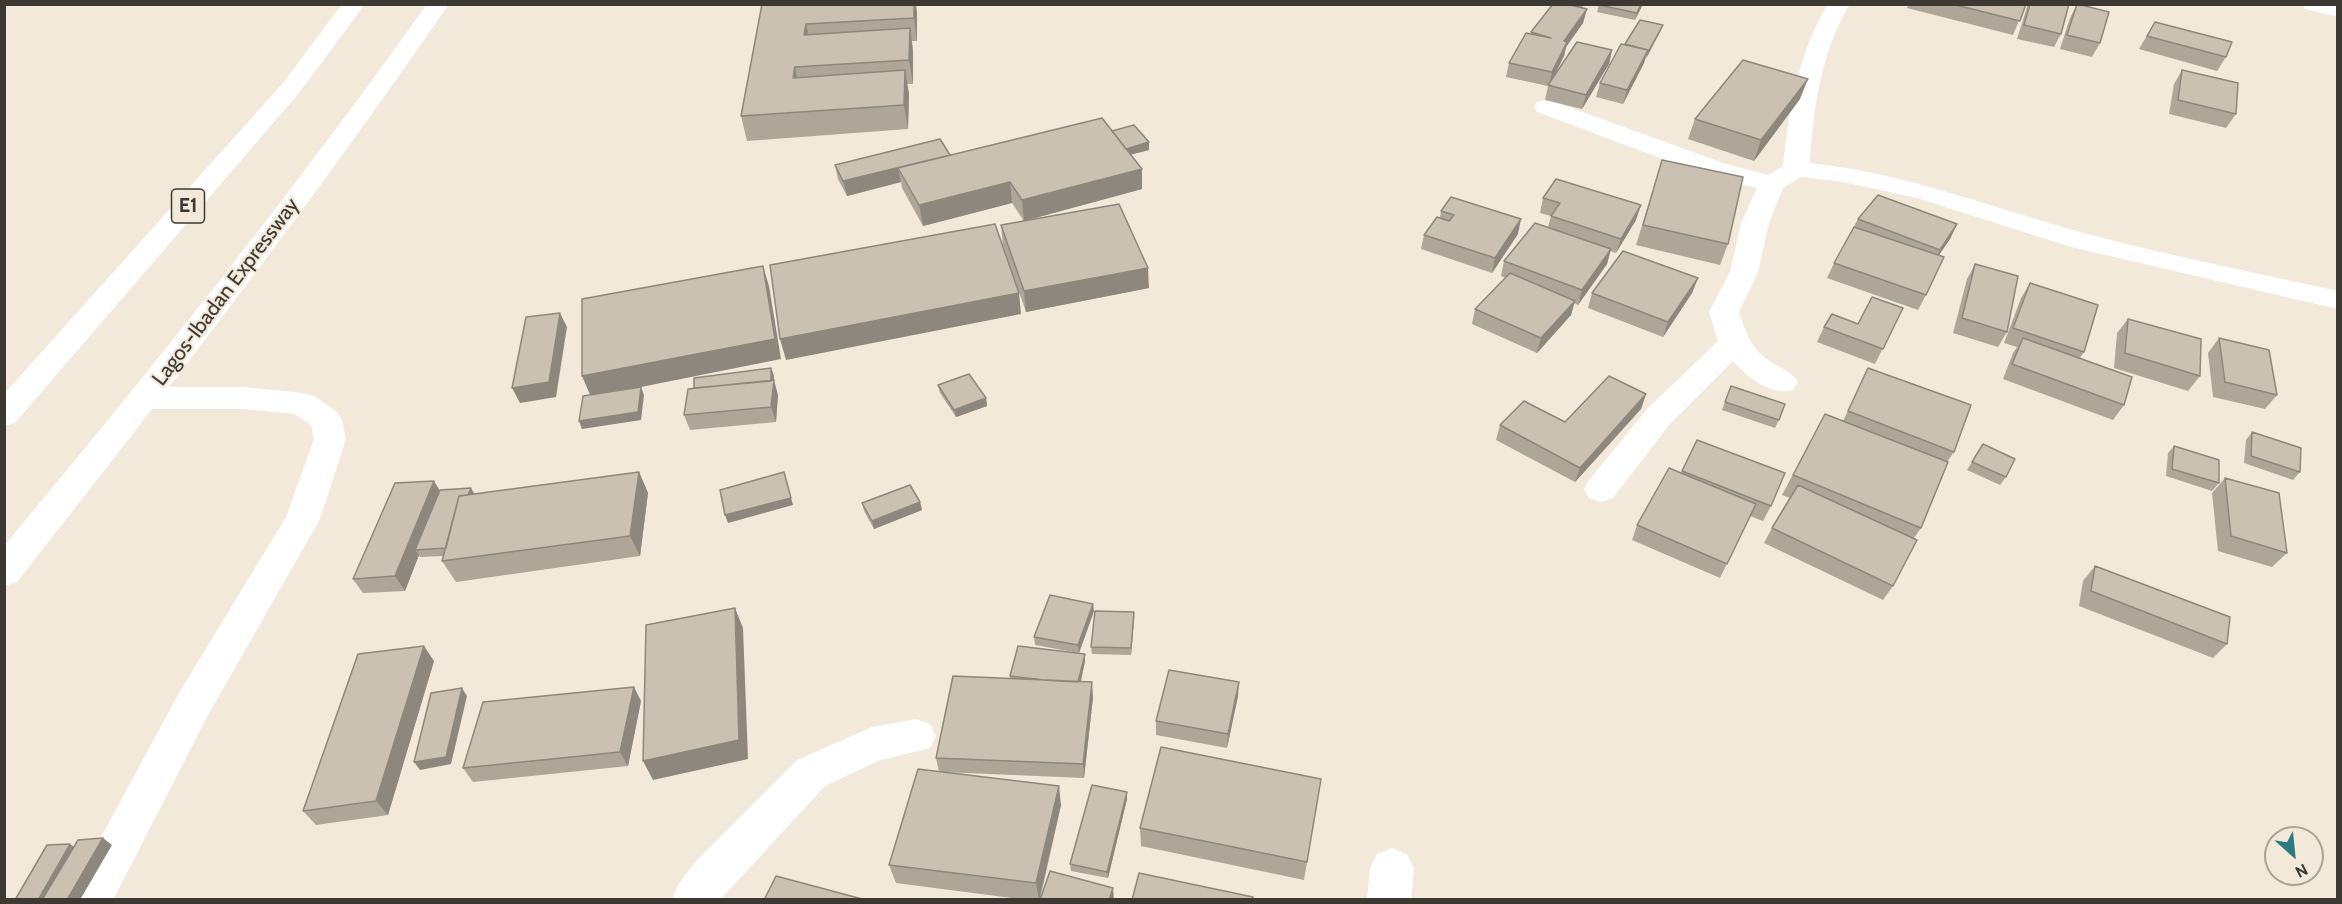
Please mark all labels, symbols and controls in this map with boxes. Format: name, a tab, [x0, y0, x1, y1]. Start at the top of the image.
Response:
road number: E1	[172, 189, 204, 223]
street label: Lagos-Ibadan Expressway	[147, 193, 305, 391]
north arrow	[2264, 826, 2324, 886]
text: N	[2292, 860, 2311, 882]

